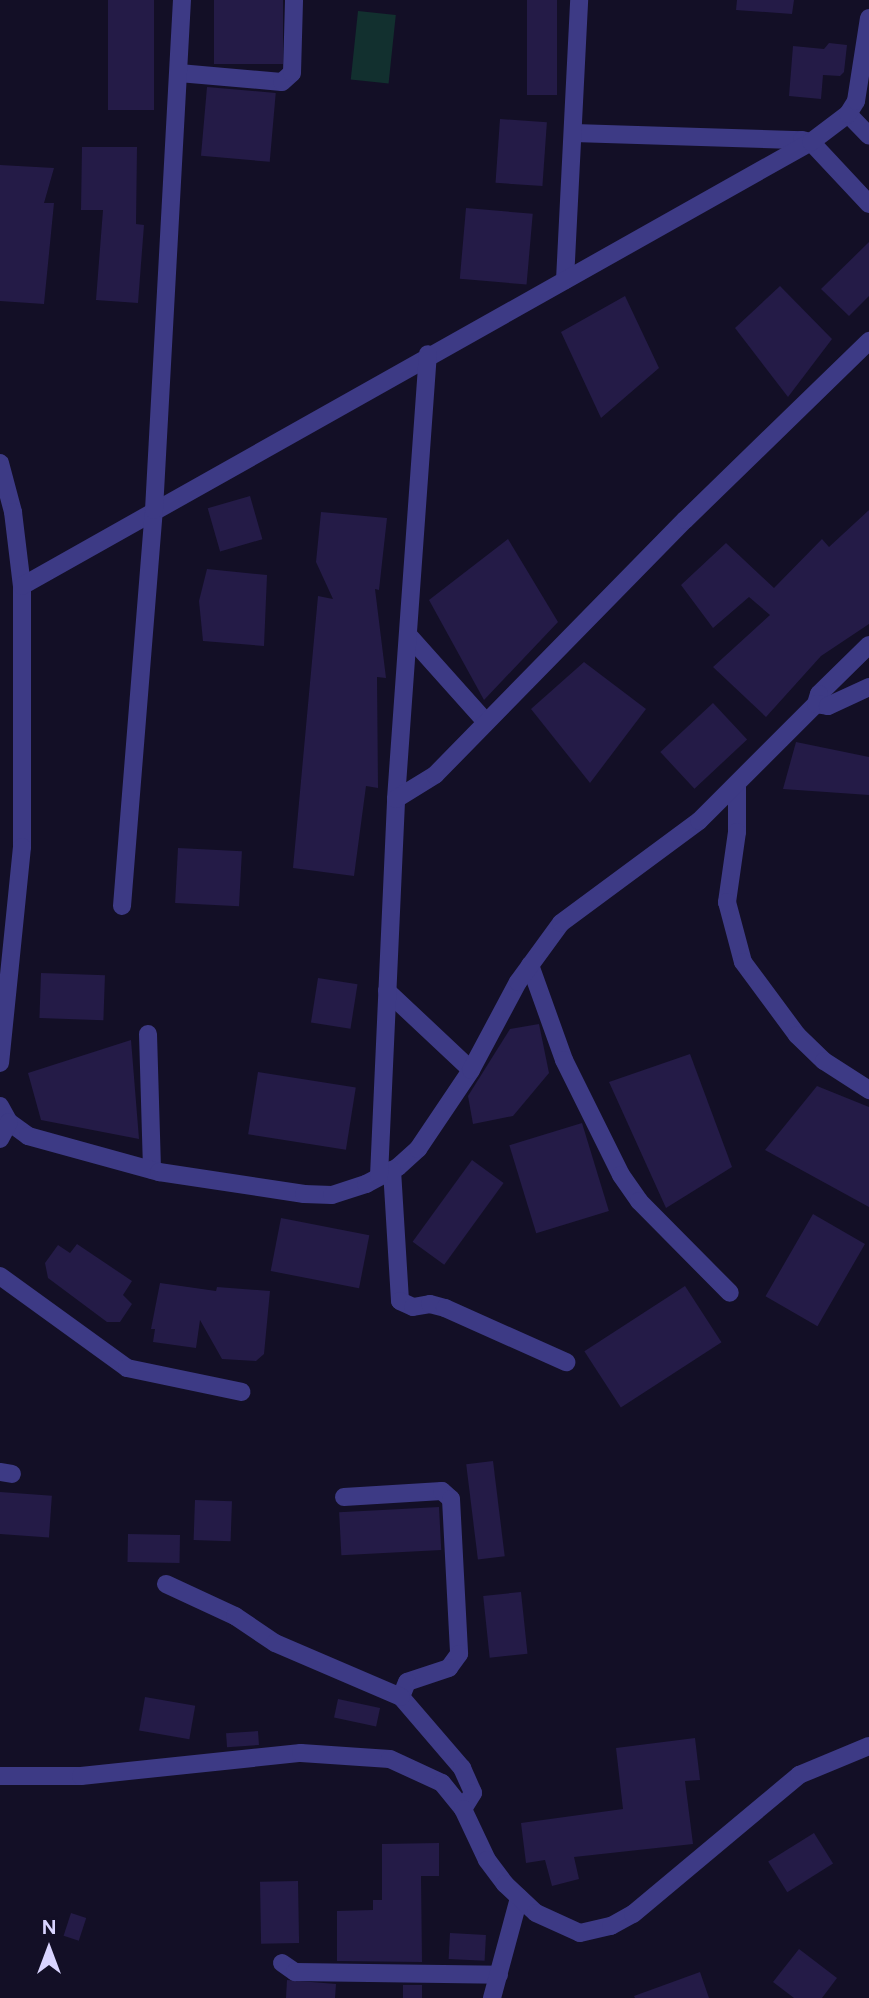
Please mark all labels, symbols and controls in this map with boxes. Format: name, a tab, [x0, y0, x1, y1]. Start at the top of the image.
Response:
north arrow	[14, 1914, 84, 1984]
text: N	[42, 1916, 56, 1939]

